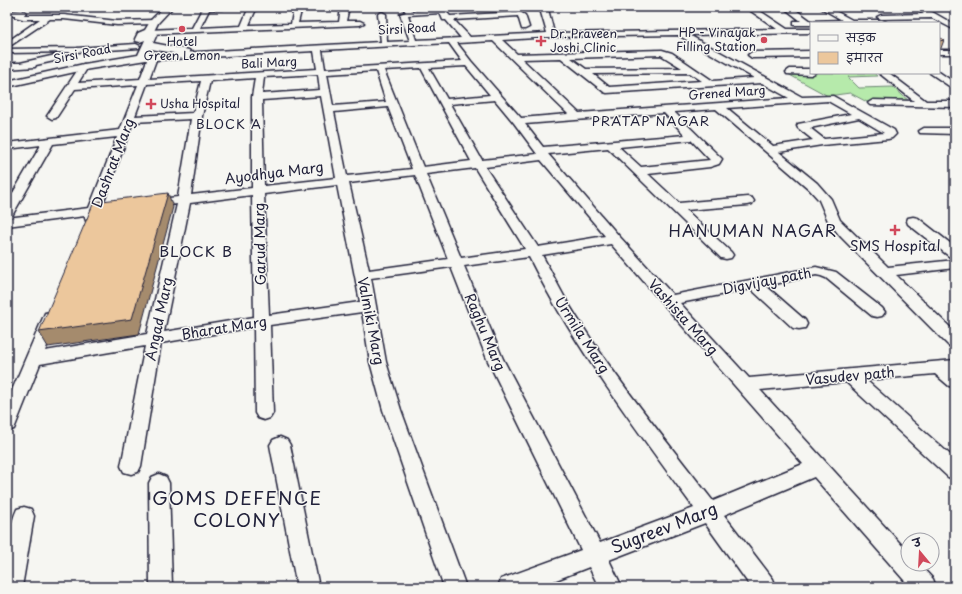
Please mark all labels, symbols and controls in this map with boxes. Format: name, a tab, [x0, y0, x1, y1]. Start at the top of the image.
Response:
street label: Sirsi Road	[377, 17, 437, 39]
legend	[810, 22, 940, 74]
place label: HP - Vinayak Filling Station	[676, 23, 756, 55]
marker: Hotel Green Lemon	[177, 24, 187, 34]
place label: Dr. Praveen Joshi Clinic	[550, 24, 617, 56]
text: सड़क	[845, 28, 877, 46]
place label: Hotel Green Lemon	[144, 32, 220, 64]
marker: Dr. Praveen Joshi Clinic	[535, 35, 547, 47]
marker: HP - Vinayak Filling Station	[759, 35, 769, 45]
street label: Sirsi Road	[52, 39, 112, 67]
text: इमारत	[846, 48, 884, 66]
street label: Bali Marg	[240, 52, 298, 72]
street label: Grened Marg	[688, 80, 766, 104]
place label: Usha Hospital	[160, 94, 240, 112]
marker: Usha Hospital	[145, 98, 157, 110]
district label: PRATAP NAGAR	[592, 111, 710, 130]
district label: BLOCK A	[196, 114, 262, 133]
street label: Dashrat Marg	[86, 115, 139, 211]
street label: Ayodhya Marg	[223, 156, 325, 189]
street label: Garud Marg	[248, 203, 271, 286]
district label: HANUMAN NAGAR	[669, 218, 837, 242]
marker: SMS Hospital	[889, 224, 901, 236]
place label: SMS Hospital	[849, 235, 941, 256]
district label: BLOCK B	[159, 239, 233, 262]
street label: Digvijay path	[721, 262, 813, 299]
street label: Vashista Marg	[643, 274, 723, 359]
street label: Angad Marg	[139, 275, 178, 363]
street label: Valmiki Marg	[353, 275, 390, 367]
street label: Raghu Marg	[460, 290, 511, 374]
street label: Urmila Marg	[550, 292, 615, 377]
street label: Bharat Marg	[180, 310, 268, 345]
street label: Vasudev path	[805, 361, 895, 390]
district label: GOMS DEFENCE COLONY	[152, 483, 322, 533]
street label: Sugreev Marg	[607, 495, 721, 559]
north arrow	[900, 532, 940, 572]
text: उ	[910, 532, 924, 552]

